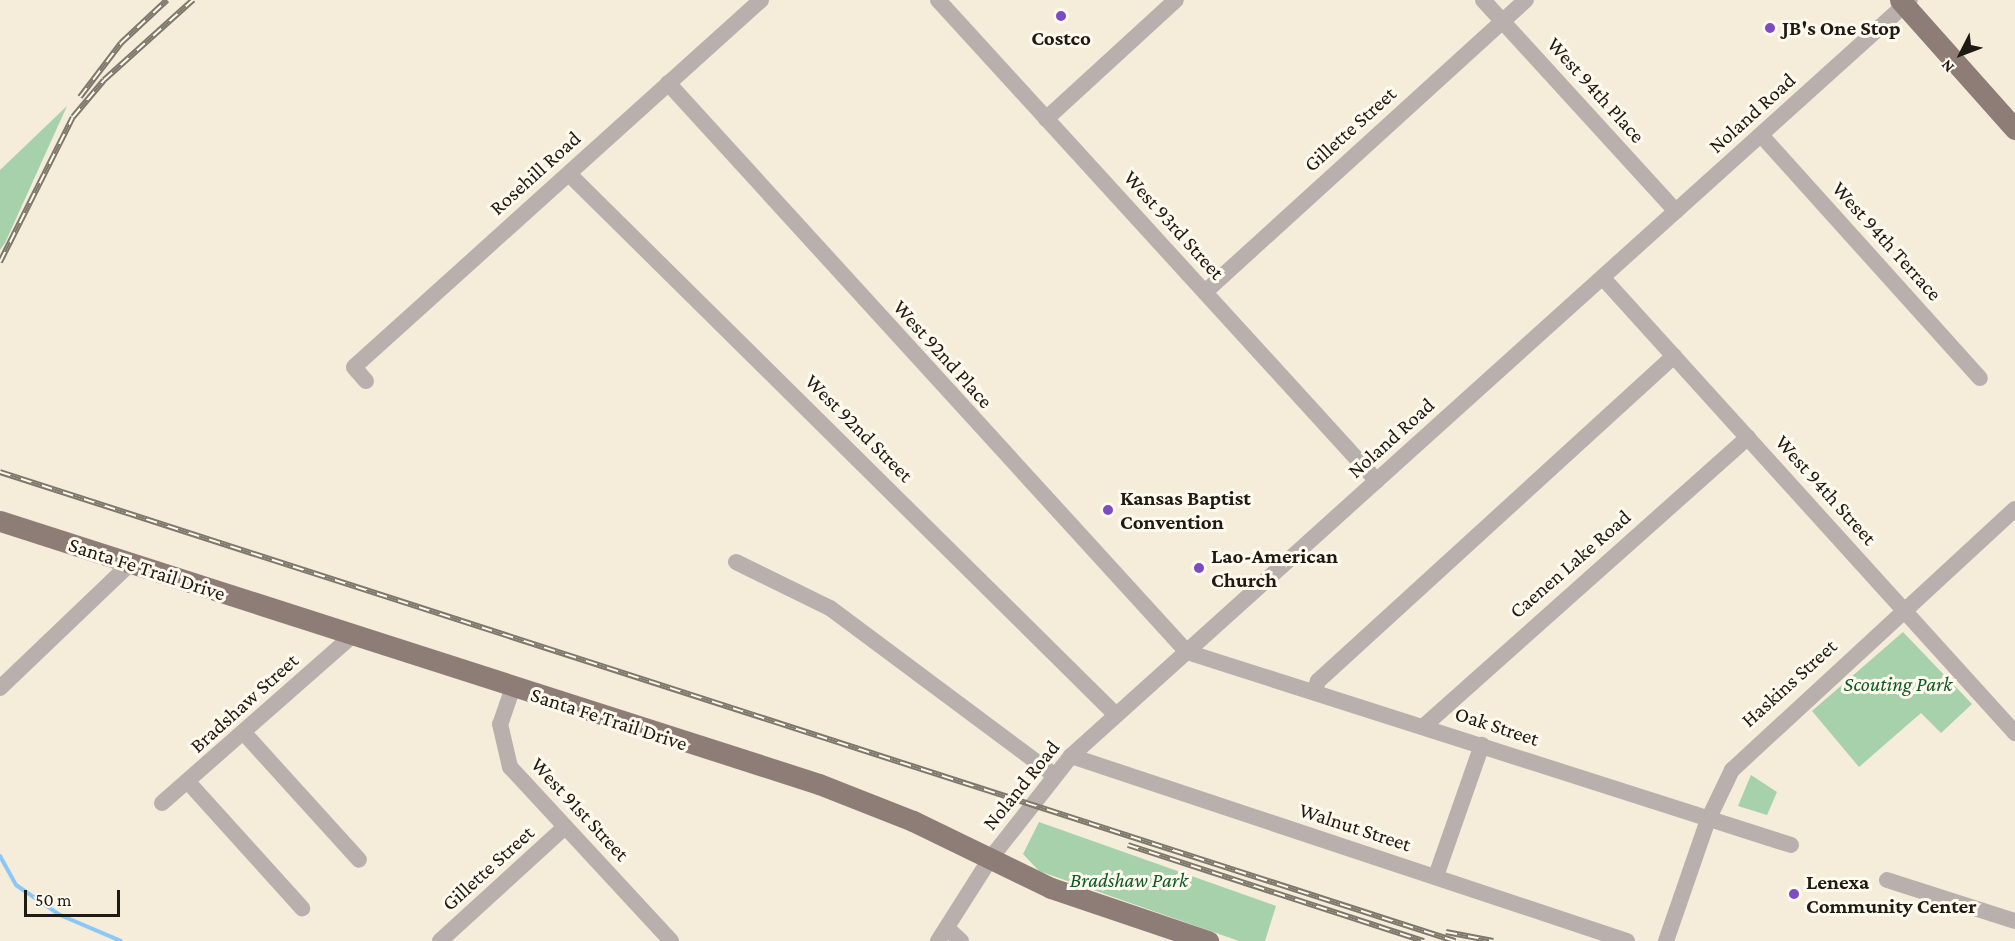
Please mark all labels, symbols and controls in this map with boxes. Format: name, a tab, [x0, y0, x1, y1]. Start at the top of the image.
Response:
marker: Costco	[1054, 9, 1068, 23]
place label: JB's One Stop	[1782, 15, 1901, 41]
marker: JB's One Stop	[1763, 21, 1777, 35]
north arrow	[1931, 24, 1991, 84]
place label: Costco	[1031, 25, 1091, 51]
street label: West 94th Place	[1542, 32, 1650, 148]
text: N	[1937, 57, 1957, 76]
street label: Noland Road	[1703, 67, 1801, 159]
street label: Gillette Street	[1299, 81, 1401, 177]
street label: Rosehill Road	[484, 126, 586, 220]
street label: West 93rd Street	[1118, 165, 1230, 285]
street label: West 94th Terrace	[1827, 176, 1947, 306]
street label: West 92nd Place	[888, 295, 998, 413]
street label: West 92nd Street	[800, 369, 918, 487]
street label: Noland Road	[1342, 392, 1440, 484]
street label: West 94th Street	[1770, 430, 1882, 550]
place label: Kansas Baptist Convention	[1120, 485, 1251, 535]
marker: Kansas Baptist Convention	[1101, 503, 1115, 517]
street label: Caenen Lake Road	[1504, 504, 1636, 624]
street label: Santa Fe Trail Drive	[65, 532, 229, 606]
place label: Lao-American Church	[1211, 543, 1338, 593]
marker: Lao-American Church	[1192, 561, 1206, 575]
street label: Haskins Street	[1736, 634, 1842, 732]
street label: Bradshaw Street	[185, 648, 303, 758]
park label: Scouting Park	[1844, 671, 1952, 697]
street label: Santa Fe Trail Drive	[527, 682, 691, 756]
street label: Oak Street	[1452, 701, 1542, 751]
street label: Noland Road	[977, 735, 1065, 835]
street label: West 91st Street	[526, 752, 634, 866]
street label: Walnut Street	[1296, 797, 1414, 857]
street label: Gillette Street	[437, 820, 539, 916]
park label: Bradshaw Park	[1070, 867, 1188, 893]
place label: Lenexa Community Center	[1806, 869, 1977, 919]
scale bar	[27, 878, 123, 916]
marker: Lenexa Community Center	[1787, 887, 1801, 901]
text: 50 m	[35, 890, 72, 910]

